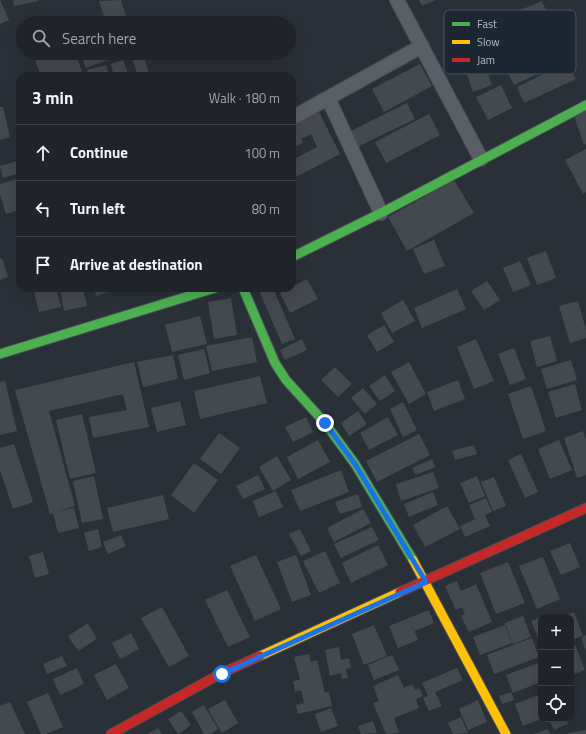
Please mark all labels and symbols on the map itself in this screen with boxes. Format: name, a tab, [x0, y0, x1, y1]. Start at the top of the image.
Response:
legend	[444, 10, 576, 74]
text: Fast	[477, 16, 497, 32]
text: Slow	[477, 34, 500, 50]
text: Jam	[477, 52, 495, 68]
route end	[316, 414, 334, 432]
route start	[213, 665, 231, 683]

